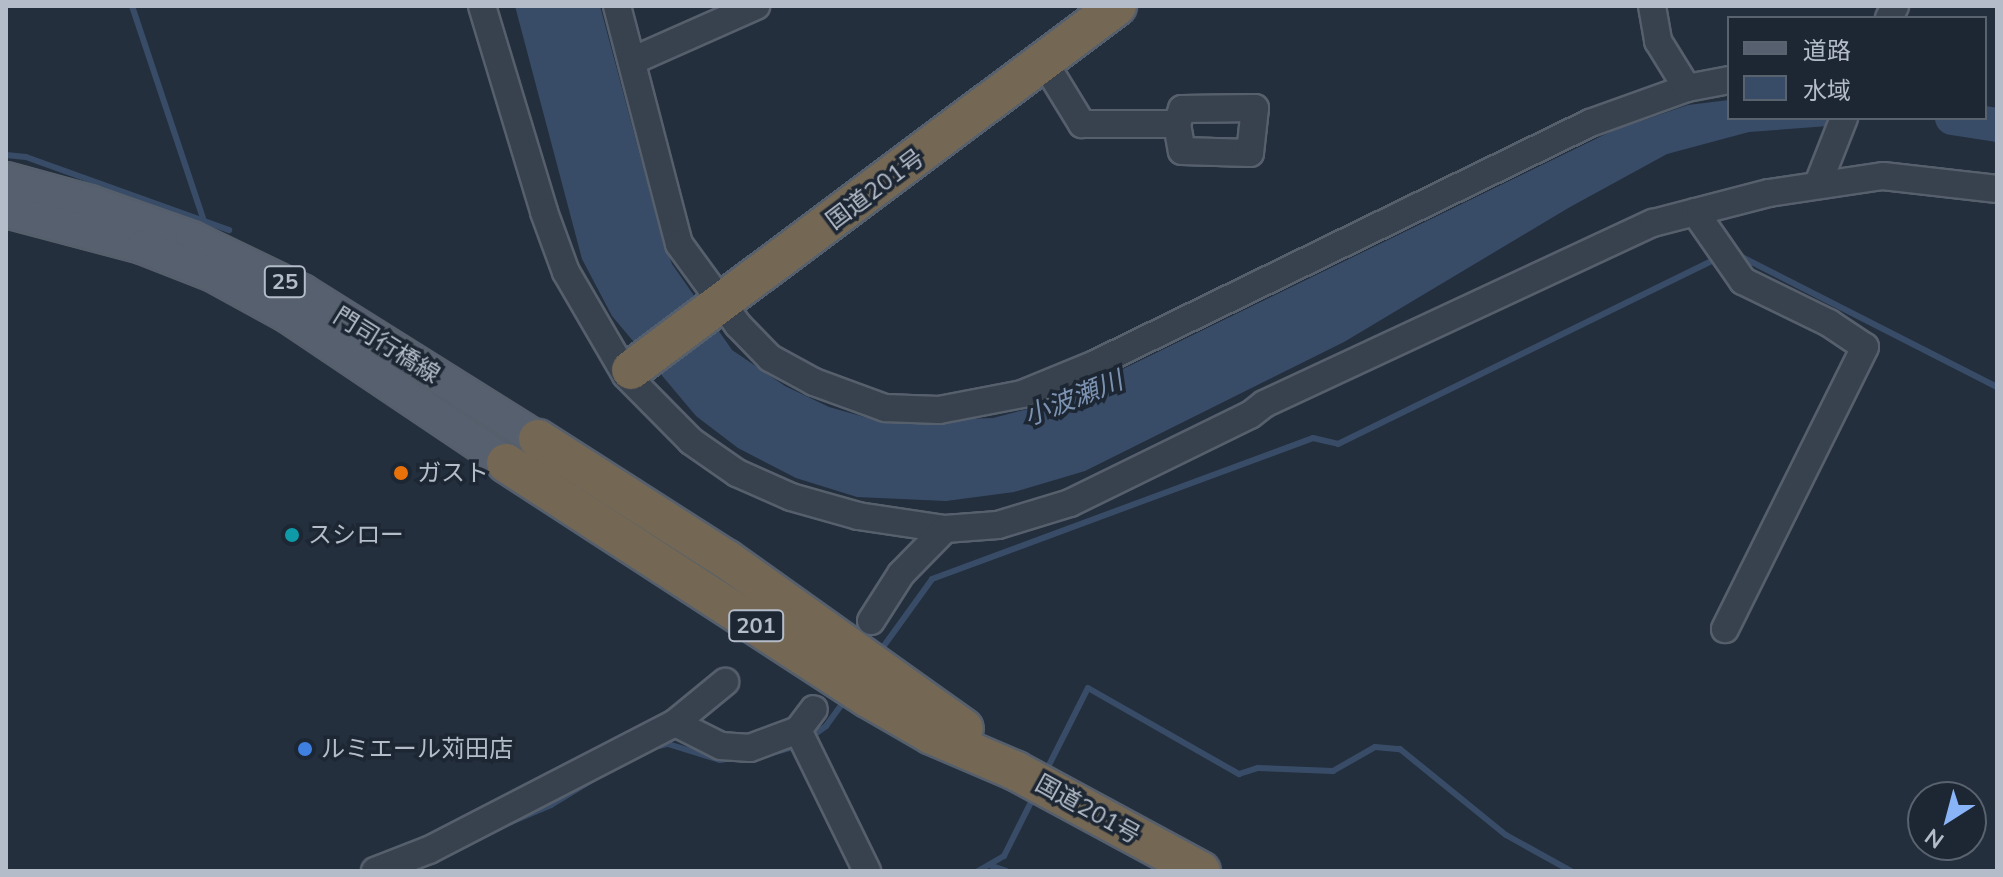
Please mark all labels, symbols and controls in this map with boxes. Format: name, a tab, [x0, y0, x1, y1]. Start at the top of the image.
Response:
legend	[1727, 16, 1987, 120]
text: 道路	[1803, 35, 1851, 65]
text: 水域	[1803, 75, 1851, 105]
street label: 国道201号	[820, 143, 930, 235]
road number: 25	[263, 264, 307, 300]
street label: 門司行橋線	[328, 301, 446, 389]
water label: 小波瀬川	[1019, 364, 1127, 432]
place label: ガスト	[417, 459, 489, 487]
marker: ガスト	[392, 464, 410, 482]
place label: スシロー	[308, 521, 404, 549]
marker: スシロー	[283, 526, 301, 544]
road number: 201	[728, 608, 784, 644]
place label: ルミエール苅田店	[321, 735, 513, 763]
marker: ルミエール苅田店	[296, 740, 314, 758]
street label: 国道201号	[1031, 768, 1145, 850]
north arrow	[1907, 781, 1987, 861]
text: N	[1919, 823, 1949, 855]

